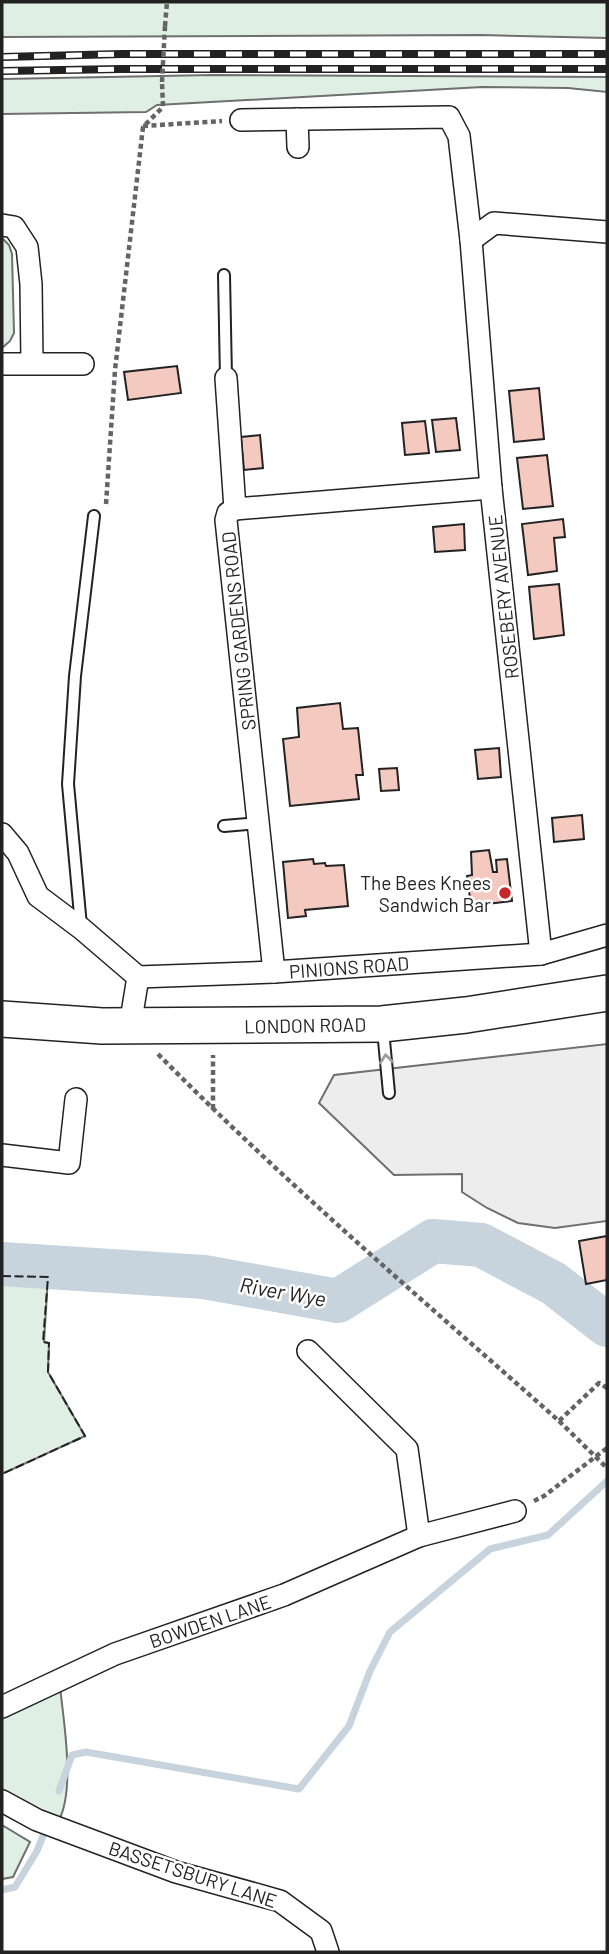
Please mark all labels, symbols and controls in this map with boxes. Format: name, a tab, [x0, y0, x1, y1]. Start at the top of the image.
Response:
street label: ROSEBERY AVENUE	[483, 514, 523, 680]
street label: SPRING GARDENS ROAD	[216, 531, 260, 731]
place label: The Bees Knees Sandwich Bar	[360, 871, 491, 916]
marker: The Bees Knees Sandwich Bar	[497, 885, 513, 901]
street label: PINIONS ROAD	[288, 951, 410, 983]
street label: LONDON ROAD	[244, 1012, 366, 1038]
one-way arrow	[378, 1053, 393, 1064]
water label: River Wye	[238, 1271, 328, 1311]
street label: BOWDEN LANE	[146, 1589, 274, 1653]
street label: BASSETSBURY LANE	[106, 1836, 280, 1912]

